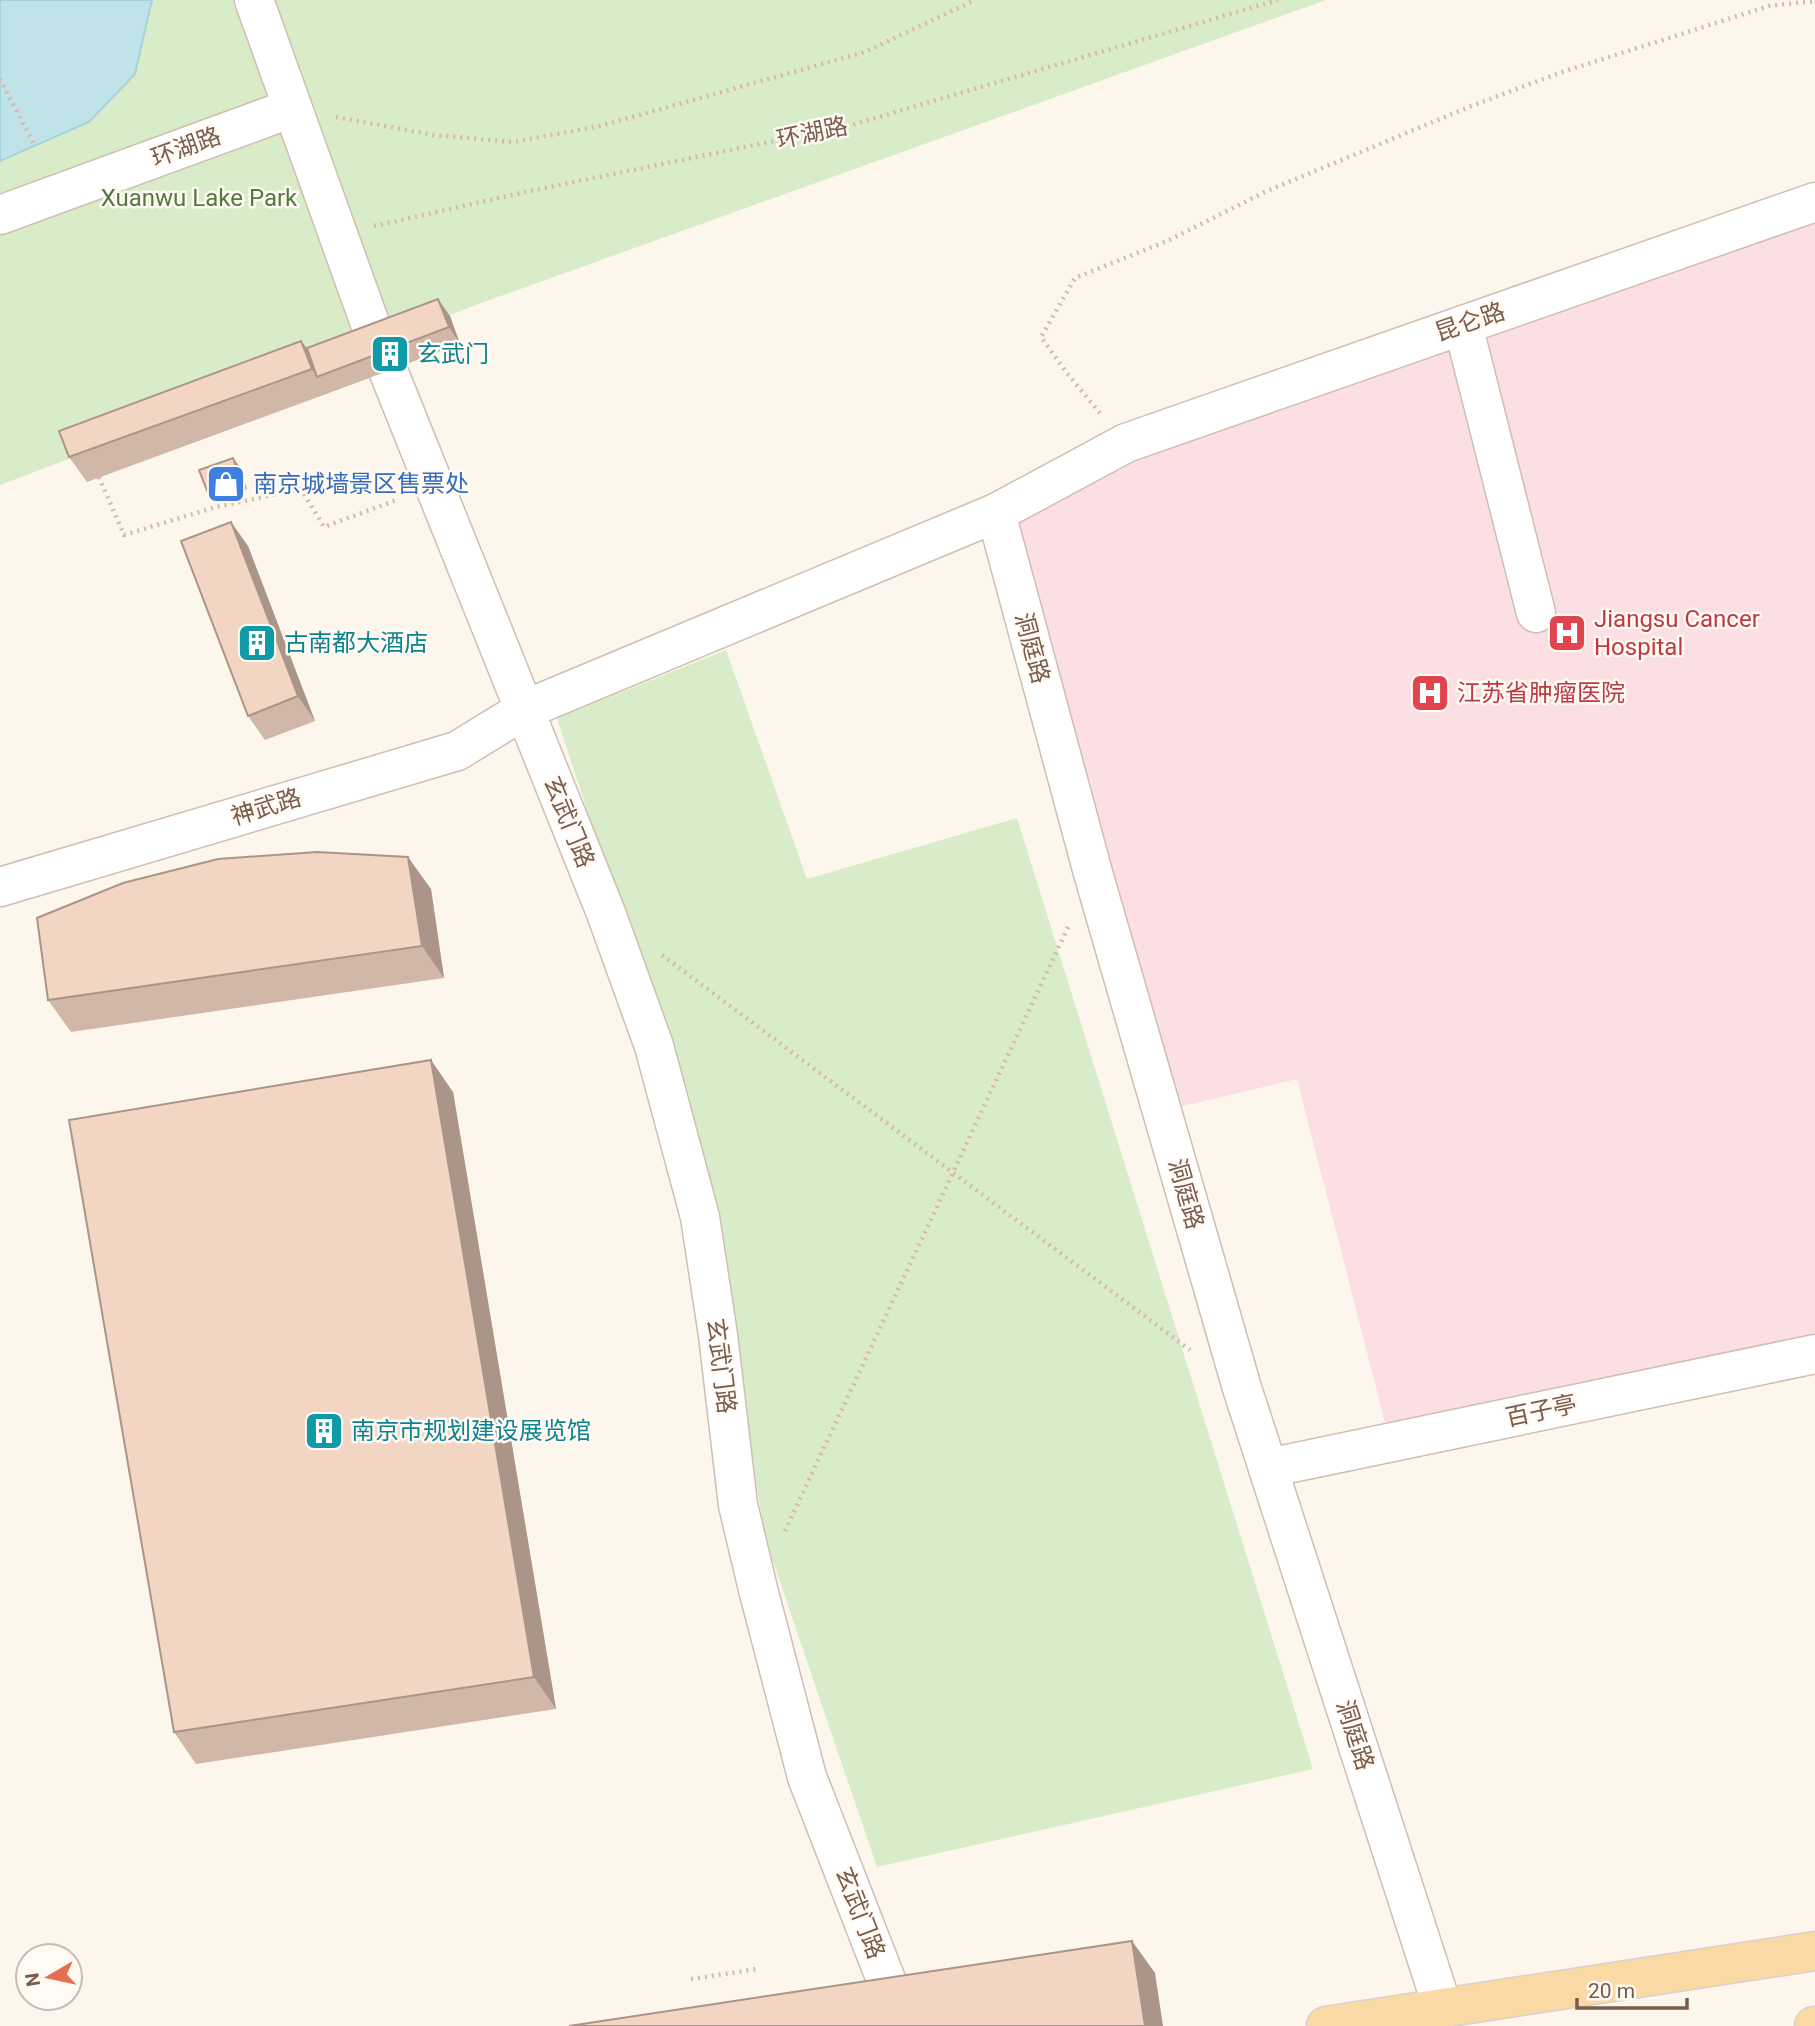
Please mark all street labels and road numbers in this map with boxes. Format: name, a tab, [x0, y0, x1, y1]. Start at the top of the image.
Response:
street label: 环湖路	[774, 112, 850, 154]
street label: 环湖路	[147, 122, 225, 172]
street label: 昆仑路	[1431, 297, 1509, 347]
street label: 洞庭路	[1009, 610, 1055, 686]
street label: 玄武门路	[538, 772, 600, 872]
street label: 神武路	[227, 783, 305, 831]
street label: 洞庭路	[1163, 1156, 1209, 1232]
street label: 玄武门路	[701, 1317, 741, 1415]
street label: 百子亭	[1503, 1390, 1579, 1432]
street label: 洞庭路	[1331, 1696, 1379, 1774]
street label: 玄武门路	[830, 1863, 890, 1963]

